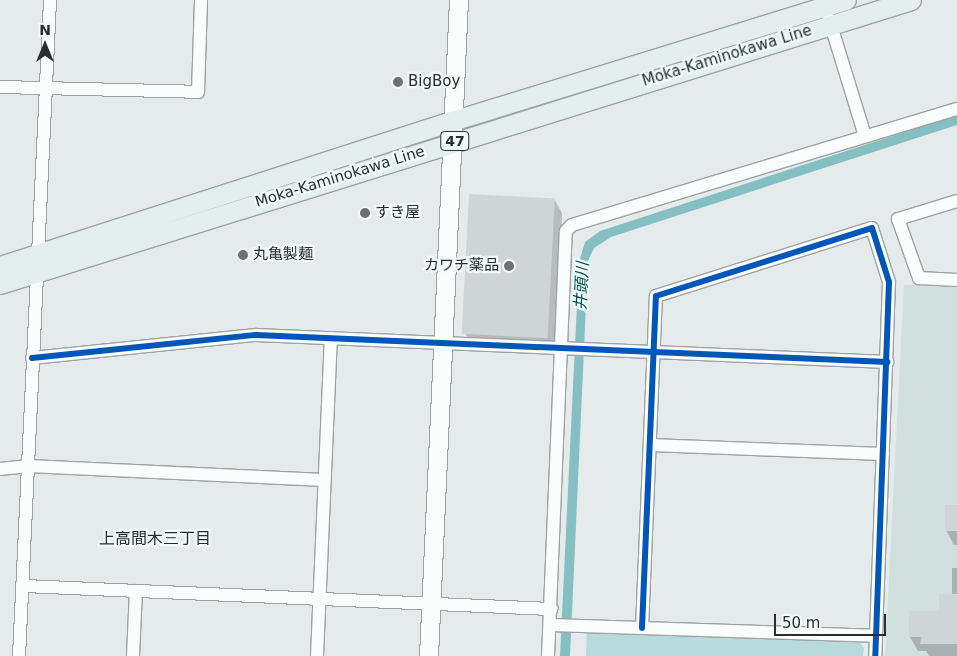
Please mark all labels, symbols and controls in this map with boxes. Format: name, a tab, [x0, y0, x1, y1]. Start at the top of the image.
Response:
north arrow	[20, 20, 70, 70]
text: N	[39, 22, 51, 38]
street label: Moka-Kaminokawa Line	[640, 22, 814, 90]
place label: BigBoy	[408, 73, 460, 91]
marker: BigBoy	[392, 76, 404, 88]
road number: 47	[440, 130, 470, 152]
street label: Moka-Kaminokawa Line	[253, 143, 427, 211]
place label: すき屋	[375, 204, 420, 222]
marker: すき屋	[359, 207, 371, 219]
place label: 丸亀製麺	[253, 246, 313, 264]
marker: 丸亀製麺	[237, 249, 249, 261]
place label: カワチ薬品	[424, 257, 499, 275]
marker: カワチ薬品	[503, 260, 515, 272]
water label: 井頭川	[571, 262, 593, 310]
district label: 上高間木三丁目	[99, 529, 211, 549]
scale bar	[777, 604, 890, 636]
text: 50 m	[782, 614, 820, 632]

